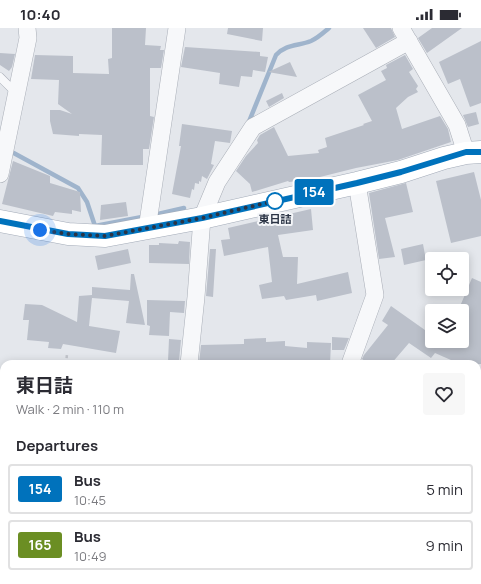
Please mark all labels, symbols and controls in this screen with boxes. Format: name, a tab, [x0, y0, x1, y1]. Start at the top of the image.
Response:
text: 10:40	[20, 4, 61, 25]
line badge: 154	[291, 179, 337, 205]
text: 154	[303, 182, 325, 201]
marker: 東日詰	[266, 192, 284, 210]
place label: 東日詰	[259, 211, 292, 226]
your location	[30, 220, 50, 240]
map controls	[425, 252, 469, 348]
button: locate	[425, 252, 469, 296]
button: layers	[425, 304, 469, 348]
text: 東日詰	[16, 372, 73, 398]
button: heart	[423, 373, 465, 415]
text: Walk · 2 min · 110 m	[16, 400, 124, 418]
text: Departures	[16, 435, 98, 456]
text: Bus	[74, 470, 101, 491]
text: 154	[29, 479, 51, 498]
text: 5 min	[426, 479, 463, 500]
text: 10:45	[74, 491, 106, 509]
text: Bus	[74, 526, 101, 547]
text: 165	[28, 535, 52, 554]
text: 9 min	[426, 535, 463, 556]
text: 10:49	[74, 547, 107, 565]

